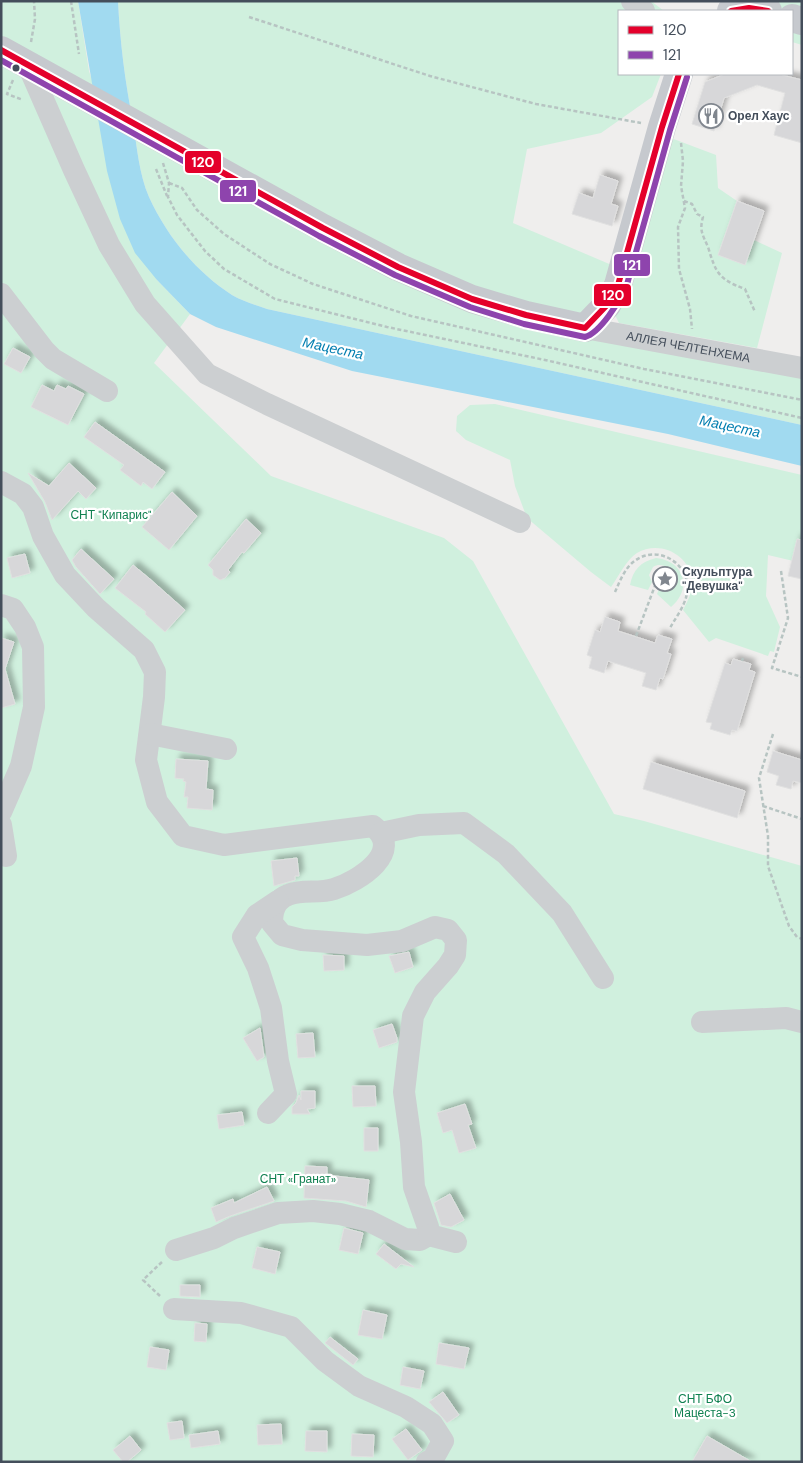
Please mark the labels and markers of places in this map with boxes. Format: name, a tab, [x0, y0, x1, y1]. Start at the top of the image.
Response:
unlabelled marker	[11, 63, 21, 73]
restaurant icon: Орел Хаус	[698, 103, 724, 129]
place label: Орел Хаус	[728, 108, 790, 124]
place label: Скульптура "Девушка"	[682, 564, 752, 594]
place icon: Скульптура "Девушка"	[652, 566, 678, 592]

